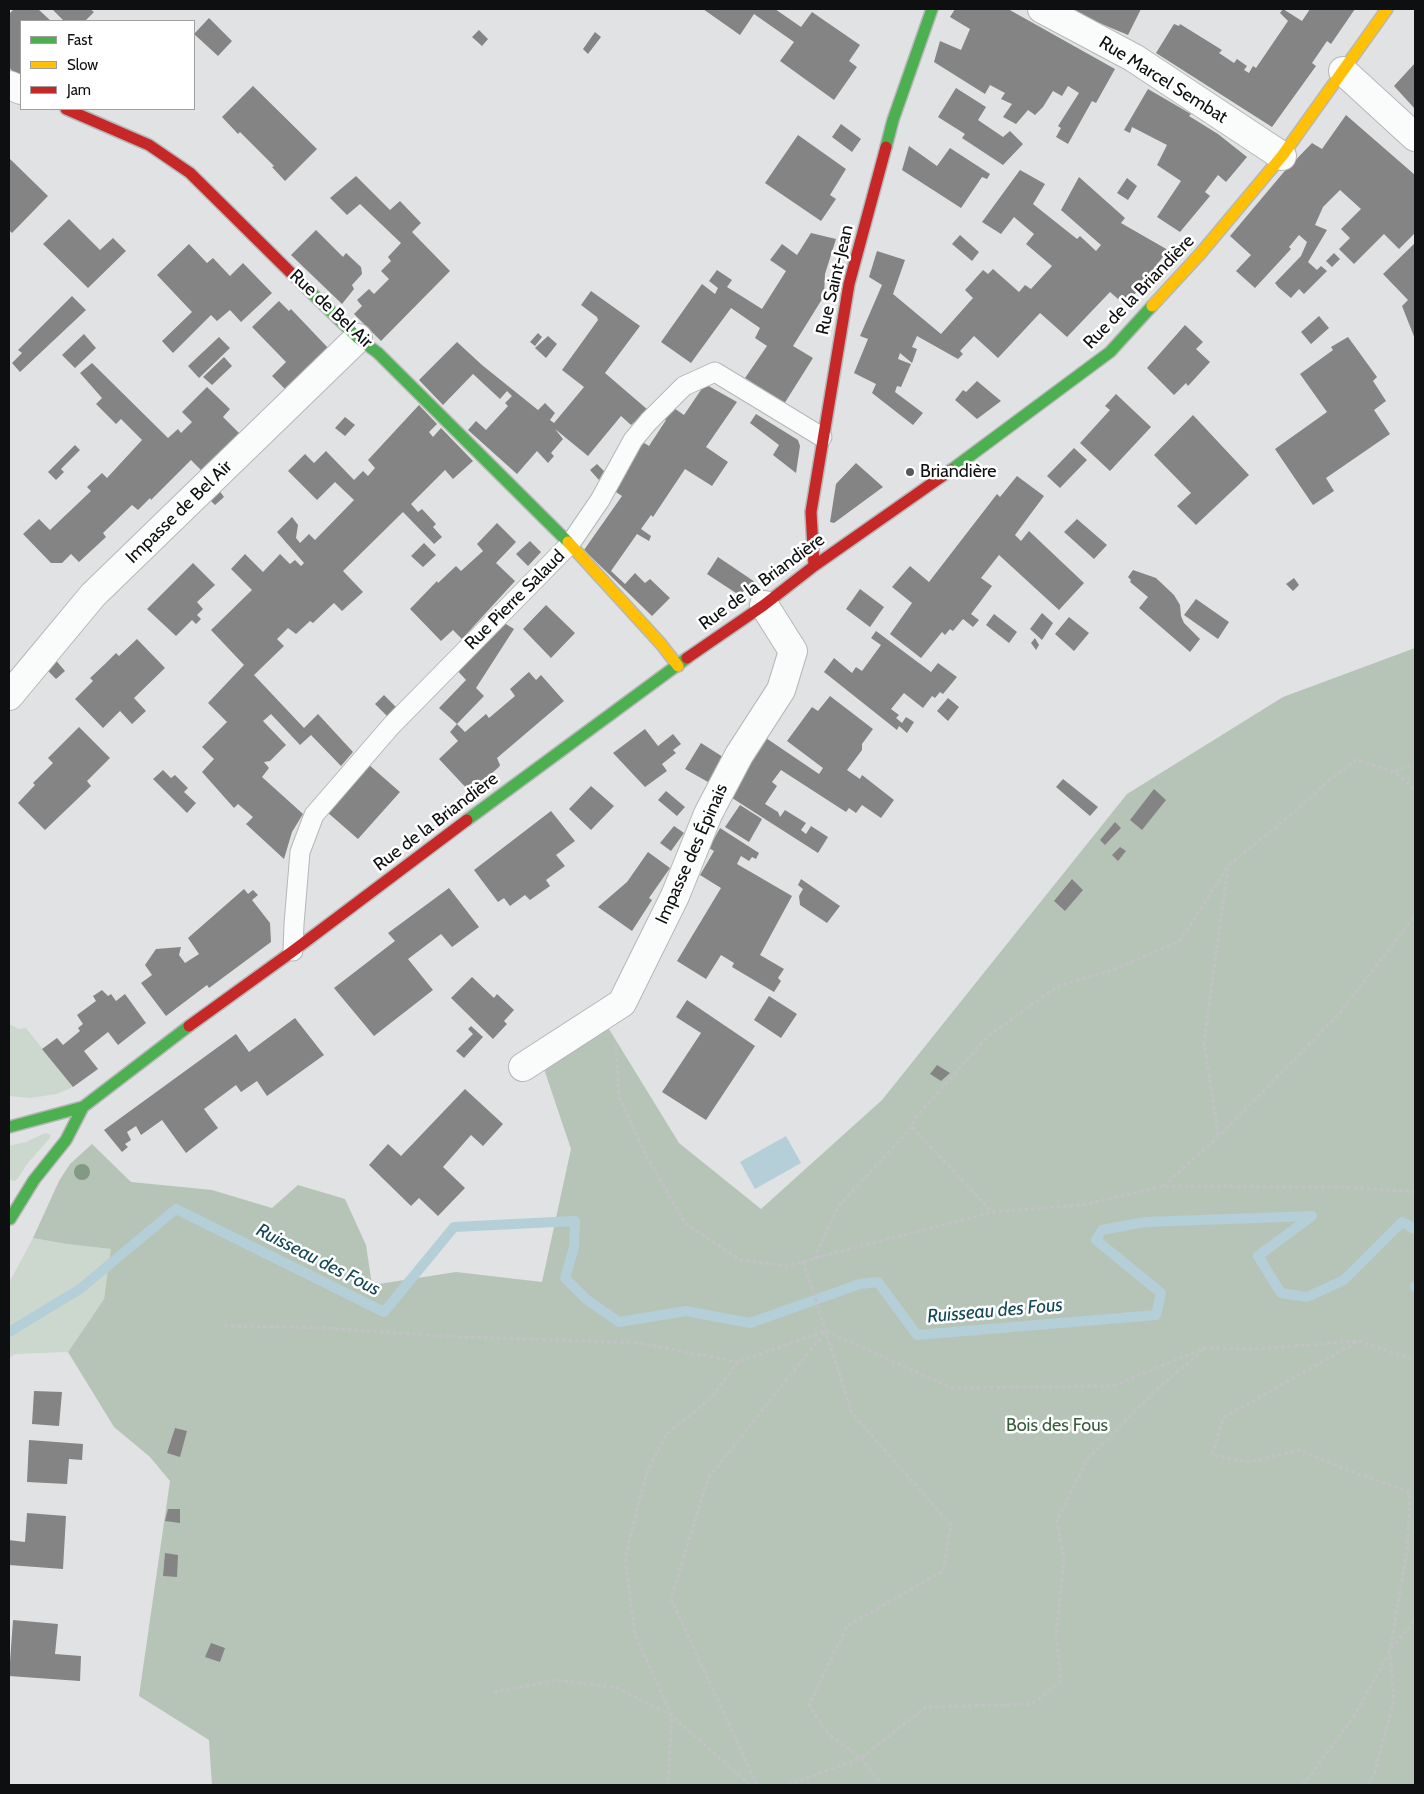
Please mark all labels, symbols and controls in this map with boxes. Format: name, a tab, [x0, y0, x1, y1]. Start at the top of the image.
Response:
legend	[20, 20, 195, 110]
text: Fast	[67, 31, 92, 49]
street label: Rue Marcel Sembat	[1095, 32, 1231, 128]
text: Slow	[67, 56, 98, 74]
text: Jam	[67, 81, 91, 99]
street label: Rue Saint-Jean	[812, 223, 858, 337]
street label: Rue de la Briandière	[1079, 231, 1199, 353]
street label: Rue de Bel Air	[285, 265, 377, 353]
street label: Impasse de Bel Air	[121, 456, 237, 568]
place label: Briandière	[920, 461, 997, 483]
marker: Briandière	[904, 466, 916, 478]
street label: Rue de la Briandière	[695, 529, 829, 635]
street label: Rue Pierre Salaud	[461, 546, 569, 654]
street label: Rue de la Briandière	[370, 768, 502, 876]
street label: Impasse des Épinais	[651, 780, 733, 928]
water label: Ruisseau des Fous	[252, 1219, 384, 1301]
water label: Ruisseau des Fous	[926, 1294, 1064, 1328]
park label: Bois des Fous	[1006, 1415, 1108, 1437]

